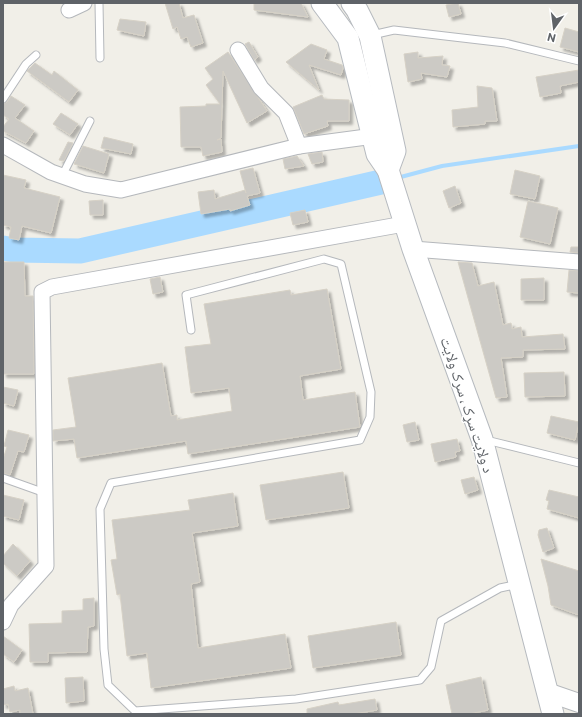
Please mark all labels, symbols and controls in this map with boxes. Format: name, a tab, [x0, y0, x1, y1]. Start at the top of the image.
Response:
north arrow	[534, 8, 574, 48]
text: N	[546, 31, 557, 45]
street label: د ولایت سړک ، سرک ولایت	[437, 335, 498, 475]

